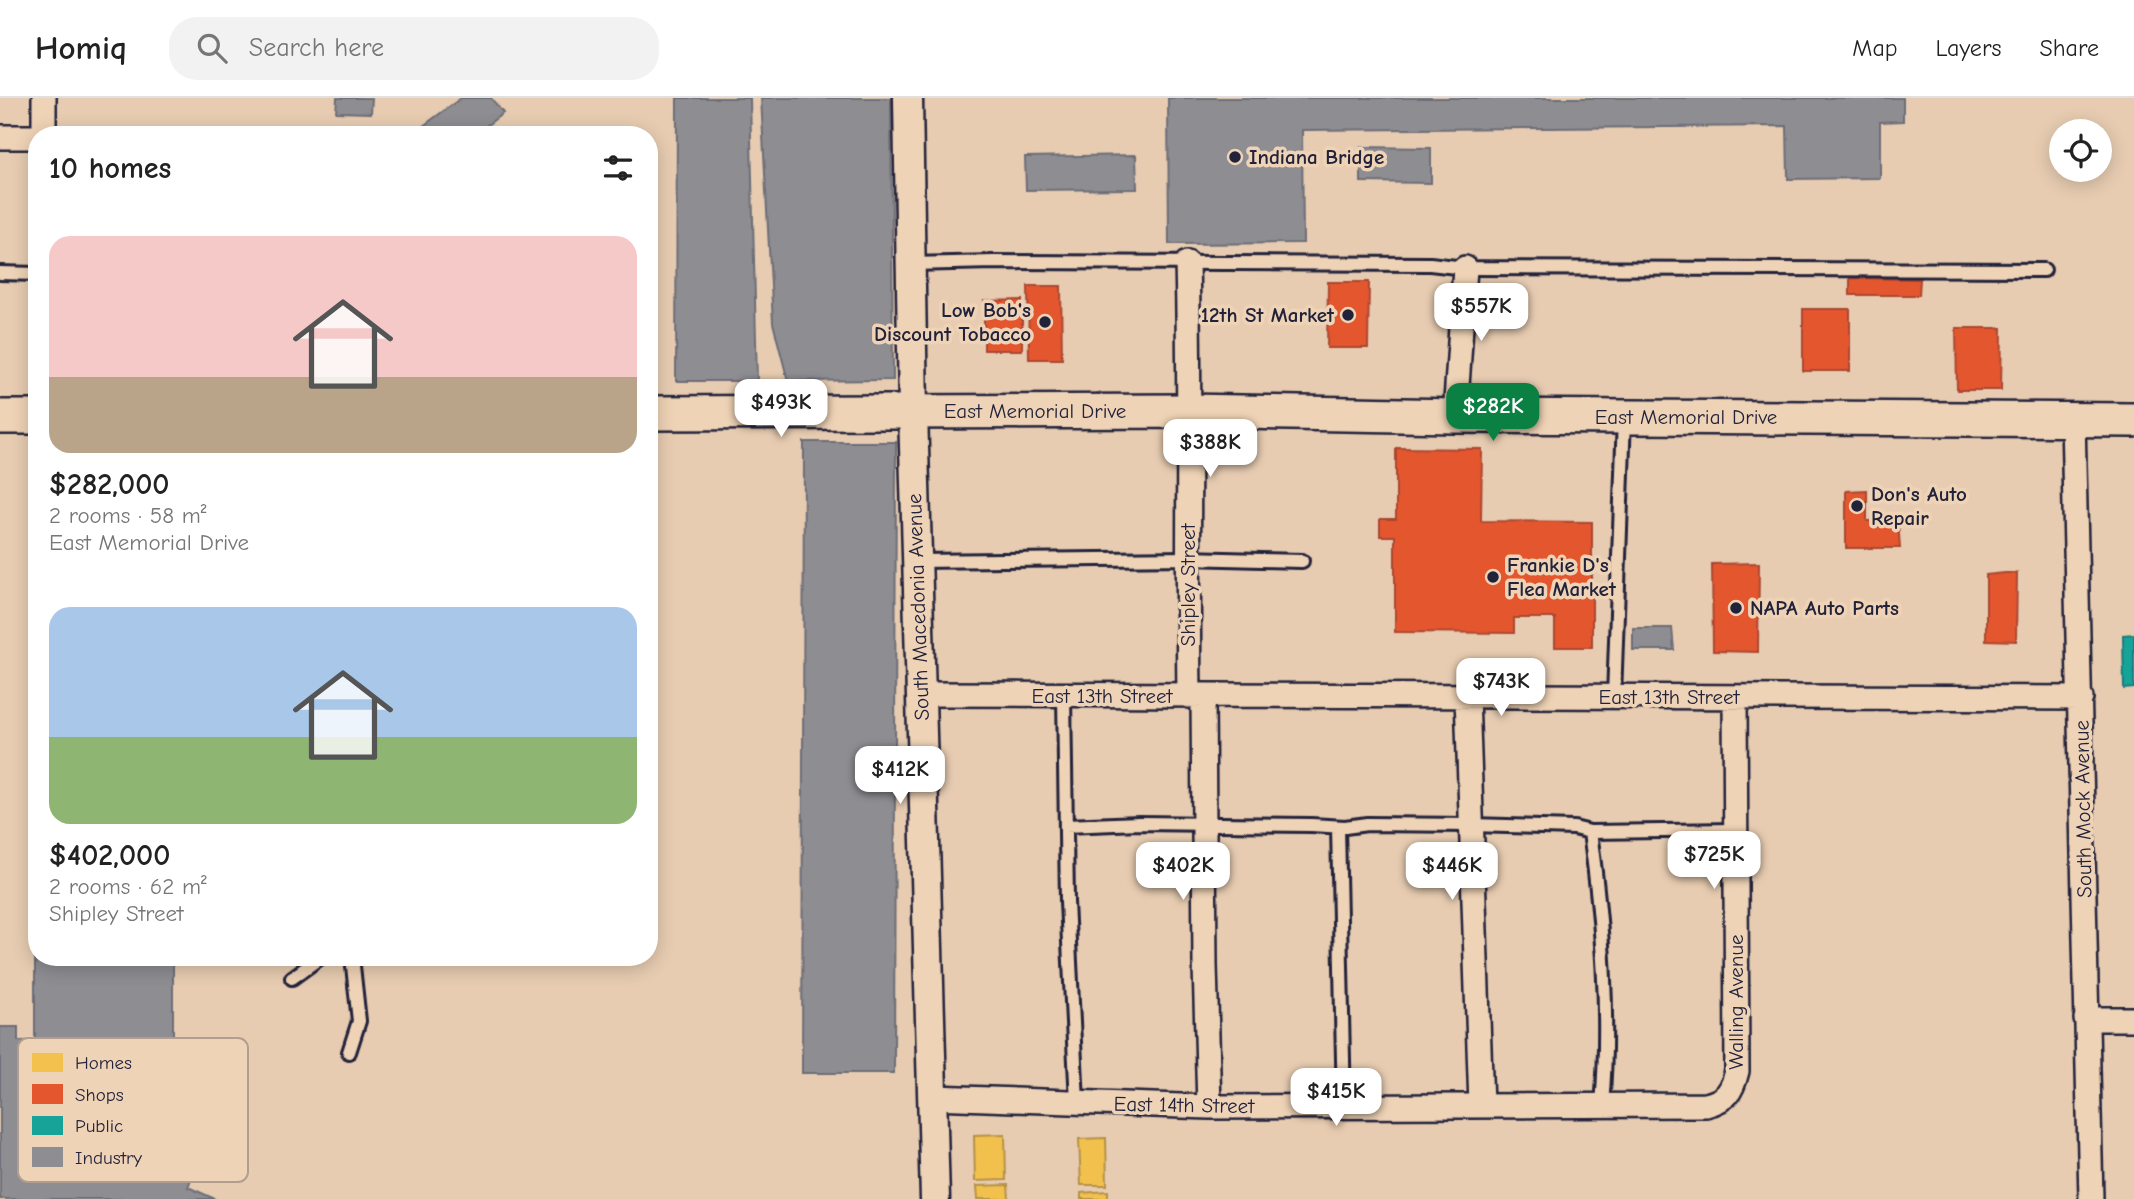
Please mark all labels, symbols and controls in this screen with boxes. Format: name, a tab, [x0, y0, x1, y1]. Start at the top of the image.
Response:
search box	[169, 17, 659, 80]
text: Homiq	[35, 29, 127, 67]
icon: search	[193, 29, 231, 67]
text: Search here	[249, 33, 384, 63]
text: Map	[1852, 34, 1898, 62]
text: Layers	[1936, 34, 2001, 62]
text: Share	[2039, 34, 2099, 62]
map controls	[2049, 119, 2112, 182]
button: locate	[2049, 119, 2112, 182]
place label: Indiana Bridge	[1249, 145, 1384, 169]
icon: filters	[599, 149, 637, 187]
marker: Indiana Bridge	[1227, 149, 1243, 165]
text: 10 homes	[49, 151, 171, 186]
icon: home	[280, 281, 406, 407]
pin: $557K	[1432, 284, 1530, 343]
text: $557K	[1450, 292, 1512, 319]
place label: Low Bob's Discount Tobacco	[874, 298, 1031, 346]
place label: 12th St Market	[1201, 303, 1335, 327]
marker: 12th St Market	[1340, 307, 1356, 323]
marker: Low Bob's Discount Tobacco	[1037, 314, 1053, 330]
pin: $493K	[732, 380, 830, 439]
pin: $282K	[1444, 384, 1542, 443]
text: $493K	[751, 388, 811, 415]
text: $282K	[1462, 392, 1524, 419]
street label: East Memorial Drive	[944, 399, 1126, 423]
street label: East Memorial Drive	[1595, 405, 1777, 429]
pin: $388K	[1161, 420, 1259, 479]
text: $388K	[1179, 428, 1241, 455]
text: $282,000	[49, 467, 170, 502]
place label: Don's Auto Repair	[1871, 482, 1967, 530]
street label: South Macedonia Avenue	[902, 493, 934, 721]
marker: Don's Auto Repair	[1849, 498, 1865, 514]
text: 2 rooms · 58 m²	[49, 502, 207, 529]
street label: Shipley Street	[1176, 523, 1200, 646]
text: East Memorial Drive	[49, 529, 249, 556]
place label: Frankie D's Flea Market	[1507, 553, 1617, 601]
marker: Frankie D's Flea Market	[1485, 569, 1501, 585]
place label: NAPA Auto Parts	[1750, 596, 1899, 620]
marker: NAPA Auto Parts	[1728, 600, 1744, 616]
icon: home	[280, 652, 406, 778]
pin: $743K	[1452, 658, 1550, 718]
text: $743K	[1472, 667, 1530, 694]
street label: East 13th Street	[1031, 684, 1174, 708]
street label: East 13th Street	[1598, 685, 1741, 709]
street label: South Mock Avenue	[2069, 720, 2097, 898]
pin: $412K	[851, 746, 949, 806]
text: $412K	[871, 755, 929, 782]
pin: $725K	[1665, 832, 1763, 891]
text: $402,000	[49, 838, 170, 873]
text: $725K	[1684, 840, 1744, 867]
pin: $402K	[1134, 842, 1232, 902]
pin: $446K	[1403, 842, 1501, 902]
text: $402K	[1152, 851, 1214, 878]
text: $446K	[1422, 851, 1482, 878]
text: 2 rooms · 62 m²	[49, 873, 207, 900]
text: Shipley Street	[49, 900, 184, 927]
street label: Walling Avenue	[1724, 934, 1748, 1070]
legend	[18, 1038, 248, 1182]
text: Homes	[75, 1052, 132, 1074]
pin: $415K	[1287, 1068, 1385, 1128]
text: $415K	[1307, 1077, 1365, 1104]
text: Shops	[75, 1084, 124, 1106]
street label: East 14th Street	[1114, 1092, 1255, 1118]
text: Public	[75, 1115, 123, 1137]
text: Industry	[75, 1147, 143, 1169]

